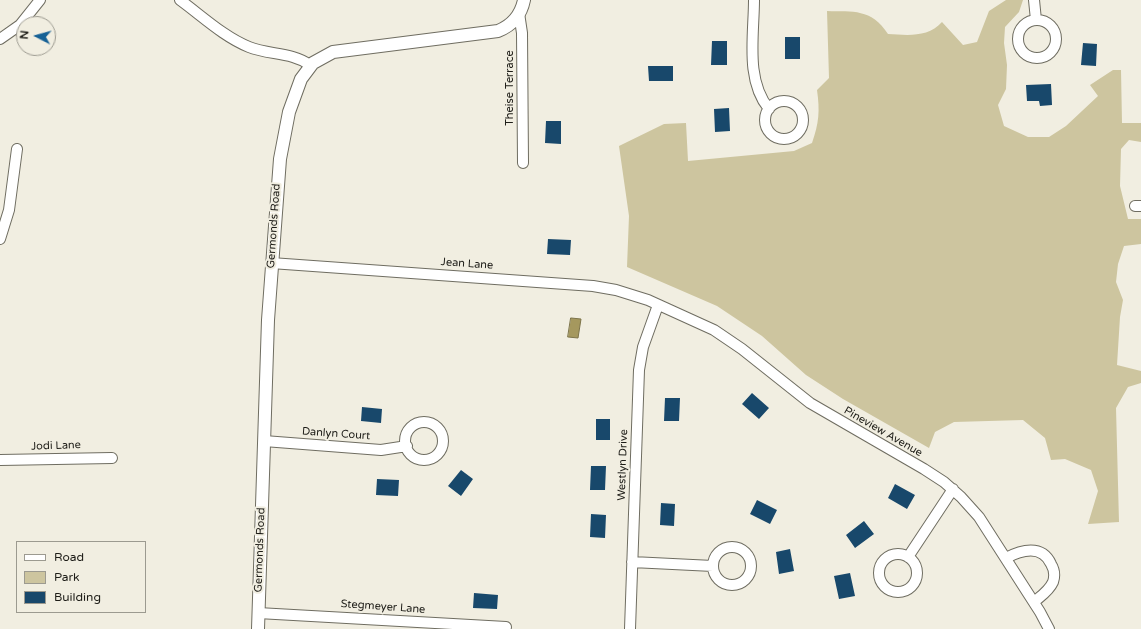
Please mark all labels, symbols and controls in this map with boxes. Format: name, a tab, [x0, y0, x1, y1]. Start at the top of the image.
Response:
north arrow	[16, 16, 56, 56]
text: N	[18, 30, 31, 40]
street label: Theise Terrace	[503, 50, 517, 126]
street label: Germonds Road	[264, 183, 284, 269]
street label: Jean Lane	[440, 256, 494, 272]
street label: Pineview Avenue	[841, 404, 925, 460]
street label: Danlyn Court	[301, 425, 371, 443]
street label: Westlyn Drive	[615, 429, 631, 501]
street label: Jodi Lane	[31, 439, 81, 453]
street label: Germonds Road	[252, 507, 268, 593]
legend	[16, 541, 146, 613]
text: Road	[54, 550, 84, 564]
text: Park	[54, 570, 80, 584]
text: Building	[54, 590, 101, 604]
street label: Stegmeyer Lane	[340, 597, 426, 617]

